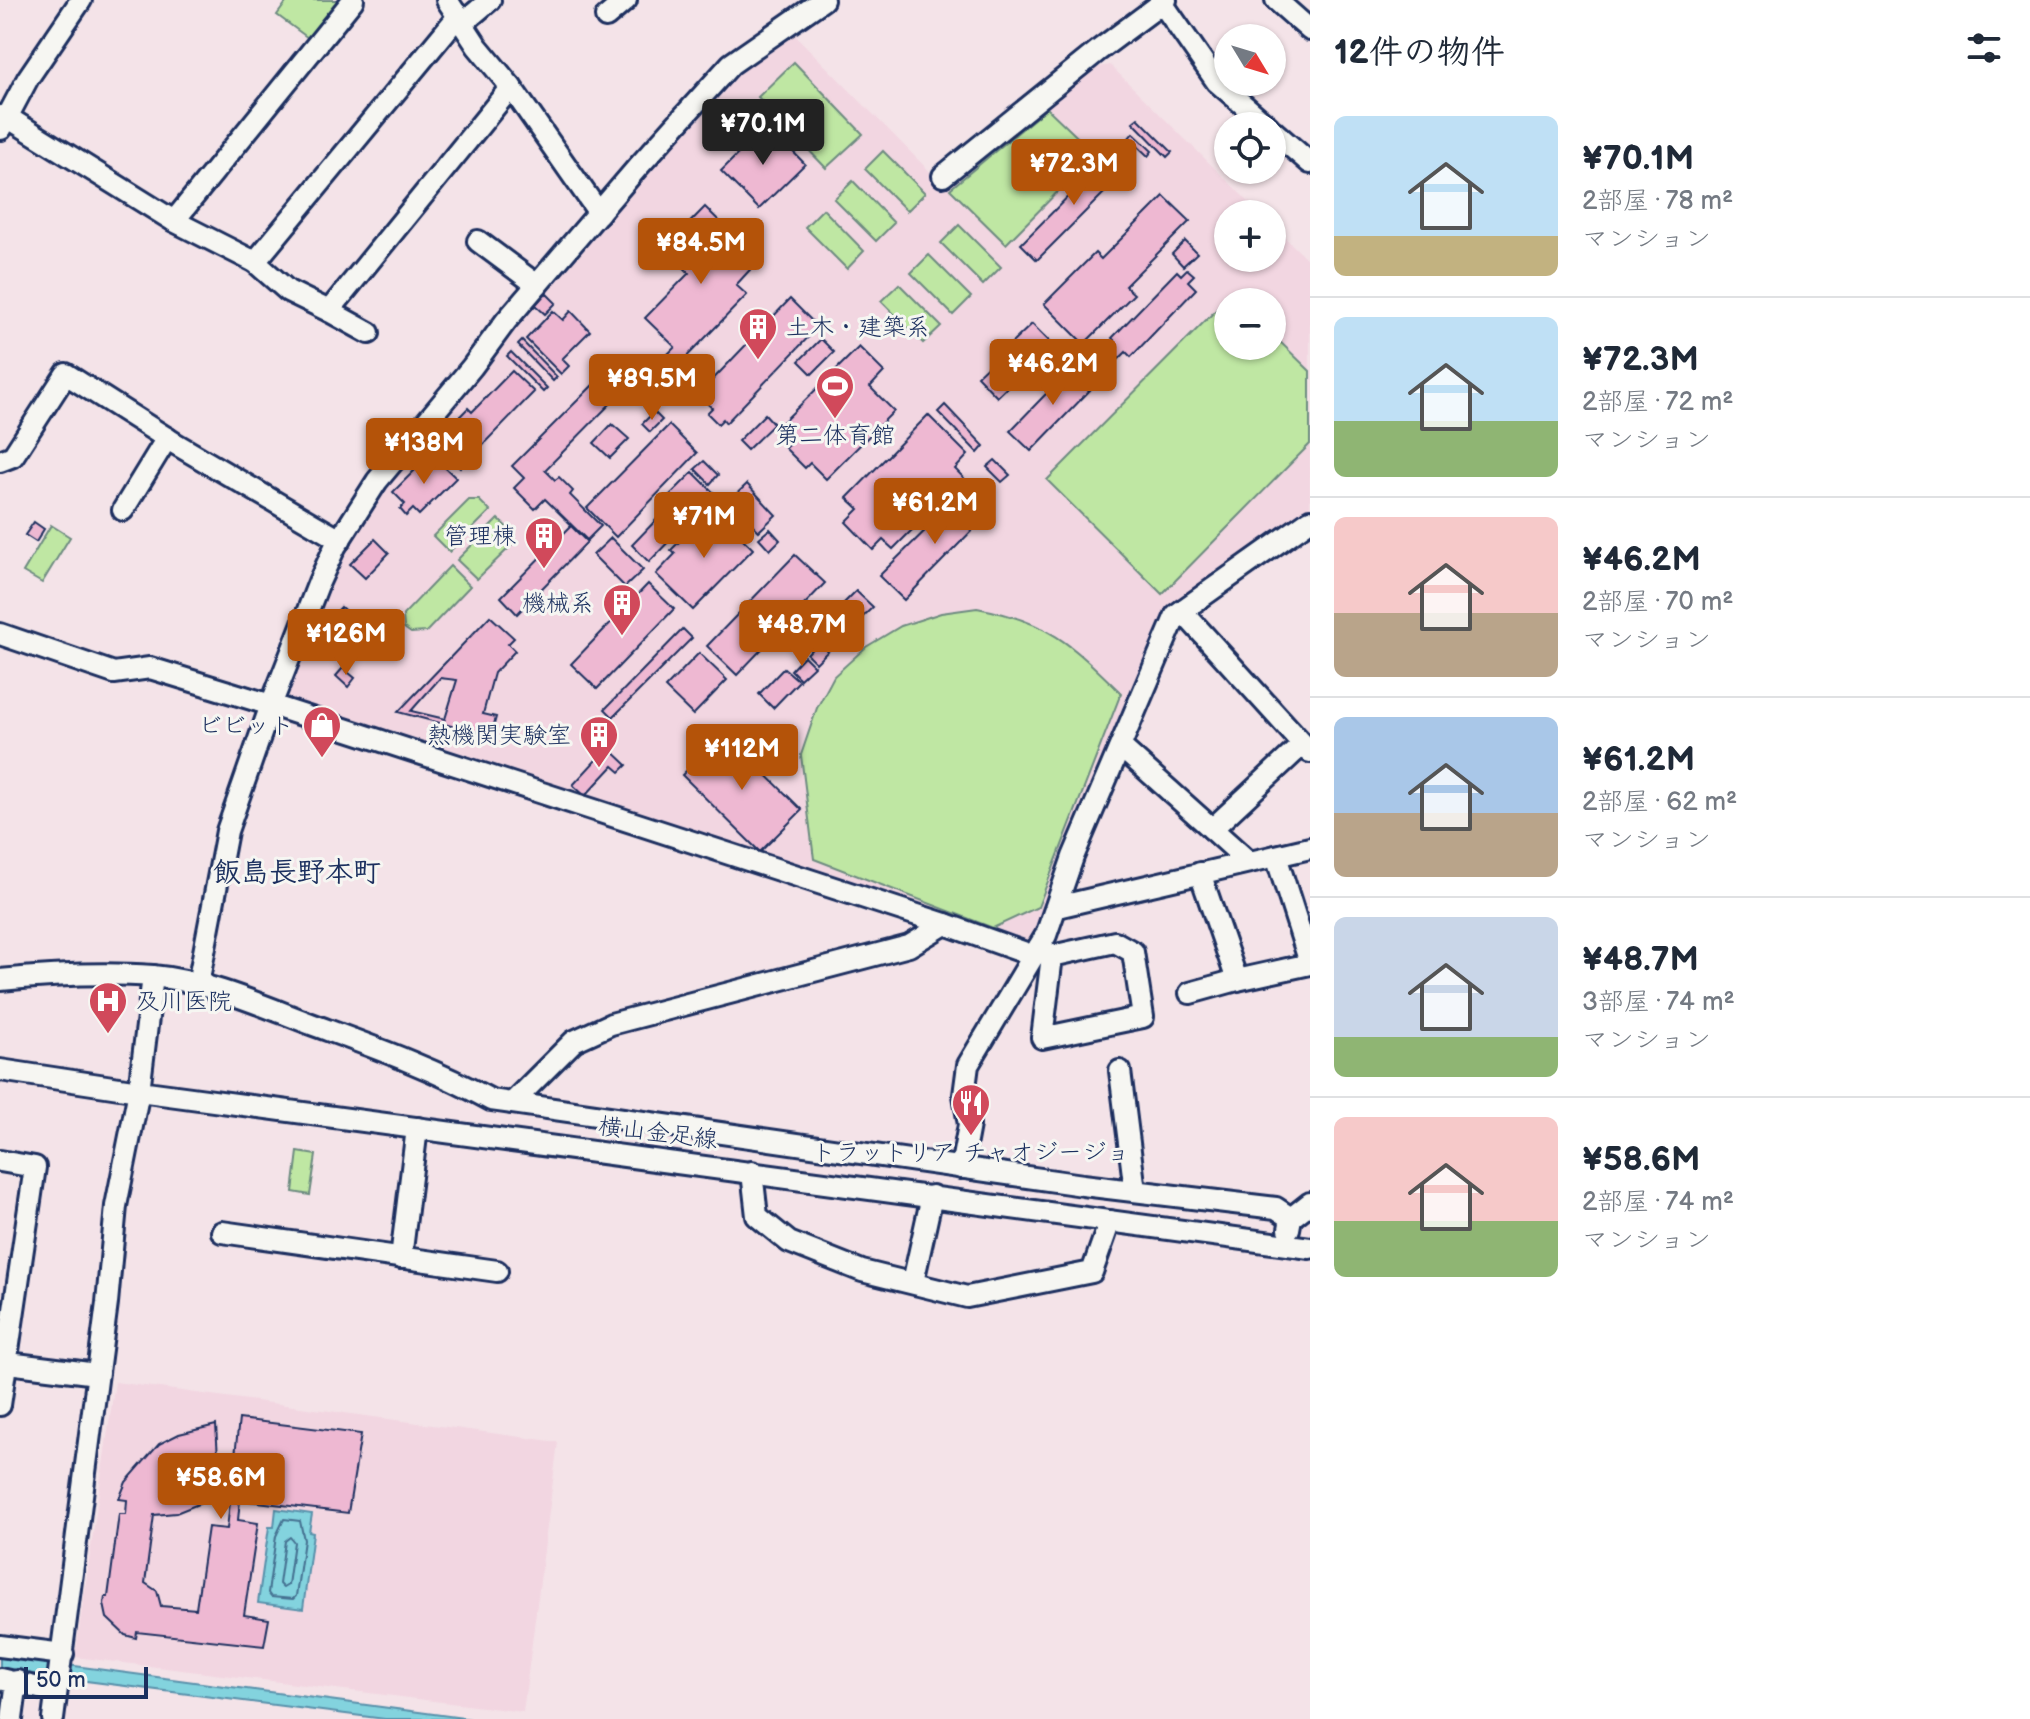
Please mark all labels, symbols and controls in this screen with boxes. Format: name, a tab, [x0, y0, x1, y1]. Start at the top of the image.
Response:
north arrow	[1214, 24, 1286, 96]
map controls	[1214, 24, 1286, 360]
icon: filters	[1962, 26, 2006, 70]
text: 12件の物件	[1334, 32, 1505, 73]
pin: ¥70.1M	[698, 99, 828, 167]
text: ¥70.1M	[720, 109, 806, 140]
button: locate	[1214, 112, 1286, 184]
text: ¥70.1M	[1582, 138, 1694, 179]
pin: ¥72.3M	[1009, 139, 1139, 207]
icon: home	[1398, 148, 1494, 244]
text: ¥72.3M	[1029, 149, 1119, 180]
text: 2部屋 · 78 m²	[1582, 186, 1733, 217]
button: +	[1214, 200, 1286, 272]
pin: ¥84.5M	[636, 218, 766, 286]
text: マンション	[1582, 224, 1711, 255]
text: ¥84.5M	[656, 228, 746, 259]
button: −	[1214, 288, 1286, 360]
building icon: 土木・建築系	[737, 306, 779, 361]
place label: 土木・建築系	[786, 313, 930, 342]
pin: ¥46.2M	[988, 339, 1118, 407]
text: ¥72.3M	[1582, 339, 1699, 380]
text: ¥46.2M	[1008, 349, 1098, 380]
icon: home	[1398, 349, 1494, 445]
pin: ¥89.5M	[587, 354, 717, 422]
text: ¥89.5M	[607, 364, 697, 395]
sports icon: 第二体育館	[814, 365, 856, 420]
text: 2部屋 · 72 m²	[1582, 387, 1733, 418]
pin: ¥138M	[368, 418, 480, 486]
place label: 第二体育館	[775, 421, 895, 450]
text: マンション	[1582, 425, 1711, 456]
text: ¥138M	[384, 428, 464, 459]
pin: ¥61.2M	[870, 478, 1000, 546]
text: ¥61.2M	[892, 488, 978, 519]
pin: ¥71M	[657, 492, 751, 560]
text: ¥71M	[672, 502, 736, 533]
building icon: 管理棟	[523, 515, 565, 570]
place label: 管理棟	[444, 522, 516, 551]
text: ¥46.2M	[1582, 539, 1701, 580]
icon: home	[1398, 549, 1494, 645]
building icon: 機械系	[601, 582, 643, 637]
text: 2部屋 · 70 m²	[1582, 587, 1733, 618]
place label: 機械系	[522, 589, 594, 618]
pin: ¥48.7M	[737, 600, 867, 668]
pin: ¥126M	[290, 609, 402, 677]
text: ¥48.7M	[757, 610, 847, 641]
text: ¥126M	[306, 619, 386, 650]
text: マンション	[1582, 625, 1711, 656]
shop icon: ビビット	[301, 704, 343, 759]
place label: ビビット	[198, 711, 294, 740]
building icon: 熱機関実験室	[578, 714, 620, 769]
place label: 熱機関実験室	[427, 721, 571, 750]
pin: ¥112M	[686, 724, 798, 792]
text: ¥112M	[704, 734, 780, 765]
text: ¥61.2M	[1582, 739, 1695, 780]
icon: home	[1398, 749, 1494, 845]
text: 2部屋 · 62 m²	[1582, 787, 1737, 818]
text: マンション	[1582, 825, 1711, 856]
district label: 飯島長野本町	[213, 856, 381, 889]
text: ¥48.7M	[1582, 939, 1699, 980]
icon: home	[1398, 949, 1494, 1045]
hospital icon: 及川医院	[87, 980, 129, 1035]
place label: 及川医院	[136, 987, 232, 1016]
text: 3部屋 · 74 m²	[1582, 987, 1735, 1018]
text: マンション	[1582, 1025, 1711, 1056]
restaurant icon: トラットリア チャオジージョ	[950, 1082, 992, 1137]
street label: 横山金足線	[597, 1111, 719, 1155]
place label: トラットリア チャオジージョ	[812, 1138, 1130, 1167]
text: ¥58.6M	[1582, 1139, 1700, 1180]
icon: home	[1398, 1149, 1494, 1245]
text: 2部屋 · 74 m²	[1582, 1187, 1734, 1218]
text: マンション	[1582, 1225, 1711, 1256]
pin: ¥58.6M	[156, 1453, 286, 1521]
text: ¥58.6M	[176, 1463, 266, 1494]
scale bar	[24, 1663, 148, 1699]
text: 50 m	[36, 1667, 86, 1694]

